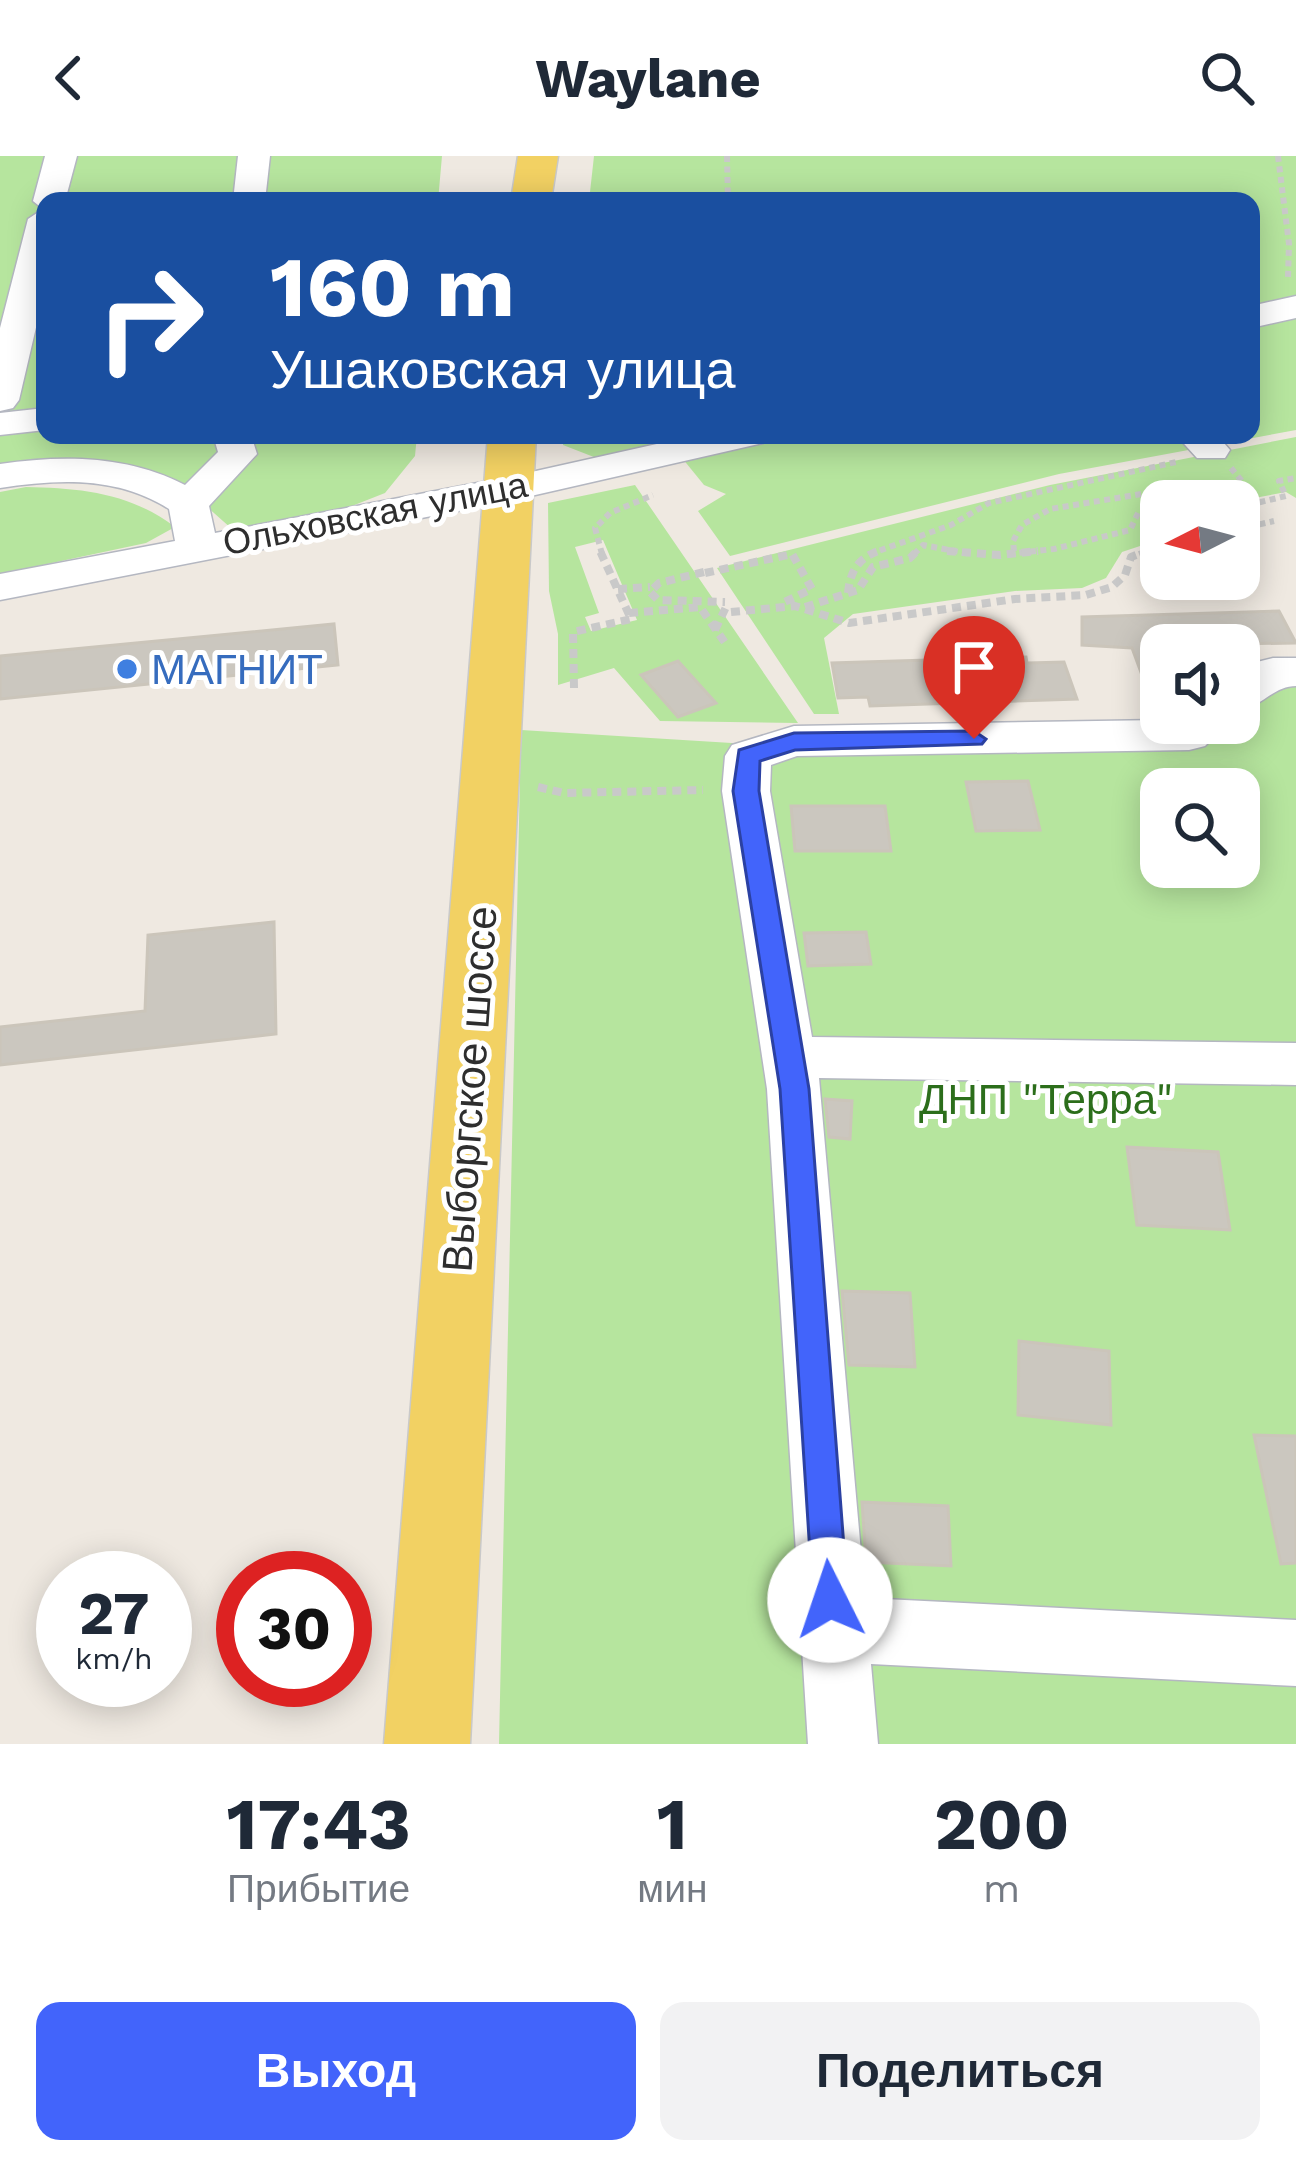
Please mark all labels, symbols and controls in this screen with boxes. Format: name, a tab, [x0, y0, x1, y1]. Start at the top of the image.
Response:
icon: back	[36, 45, 102, 111]
icon: search	[1194, 45, 1260, 111]
text: Waylane	[535, 47, 761, 110]
text: 160 m	[270, 238, 515, 336]
icon: right	[72, 240, 228, 396]
text: Ушаковская улица	[270, 338, 736, 401]
street label: Ольховская улица	[220, 464, 532, 564]
north arrow	[1140, 480, 1260, 600]
map controls	[1140, 480, 1260, 888]
pin	[923, 616, 1025, 739]
button: sound	[1140, 624, 1260, 744]
icon: arrive	[941, 634, 1007, 700]
place label: МАГНИТ	[151, 645, 323, 694]
marker: МАГНИТ	[114, 656, 140, 682]
button: search	[1140, 768, 1260, 888]
street label: Выборгское шоссе	[432, 904, 507, 1274]
park label: ДНП "Терра"	[919, 1075, 1173, 1124]
position arrow	[767, 1537, 893, 1663]
speed limit sign: 30	[216, 1551, 372, 1707]
text: 27	[78, 1578, 150, 1649]
text: km/h	[75, 1641, 153, 1676]
text: 17:43	[226, 1782, 411, 1866]
text: 1	[657, 1782, 688, 1866]
text: 200	[934, 1782, 1070, 1866]
text: Прибытие	[227, 1866, 410, 1911]
text: мин	[637, 1866, 707, 1911]
text: m	[983, 1866, 1020, 1911]
button: Выход	[36, 2002, 636, 2140]
button: Поделиться	[660, 2002, 1260, 2140]

